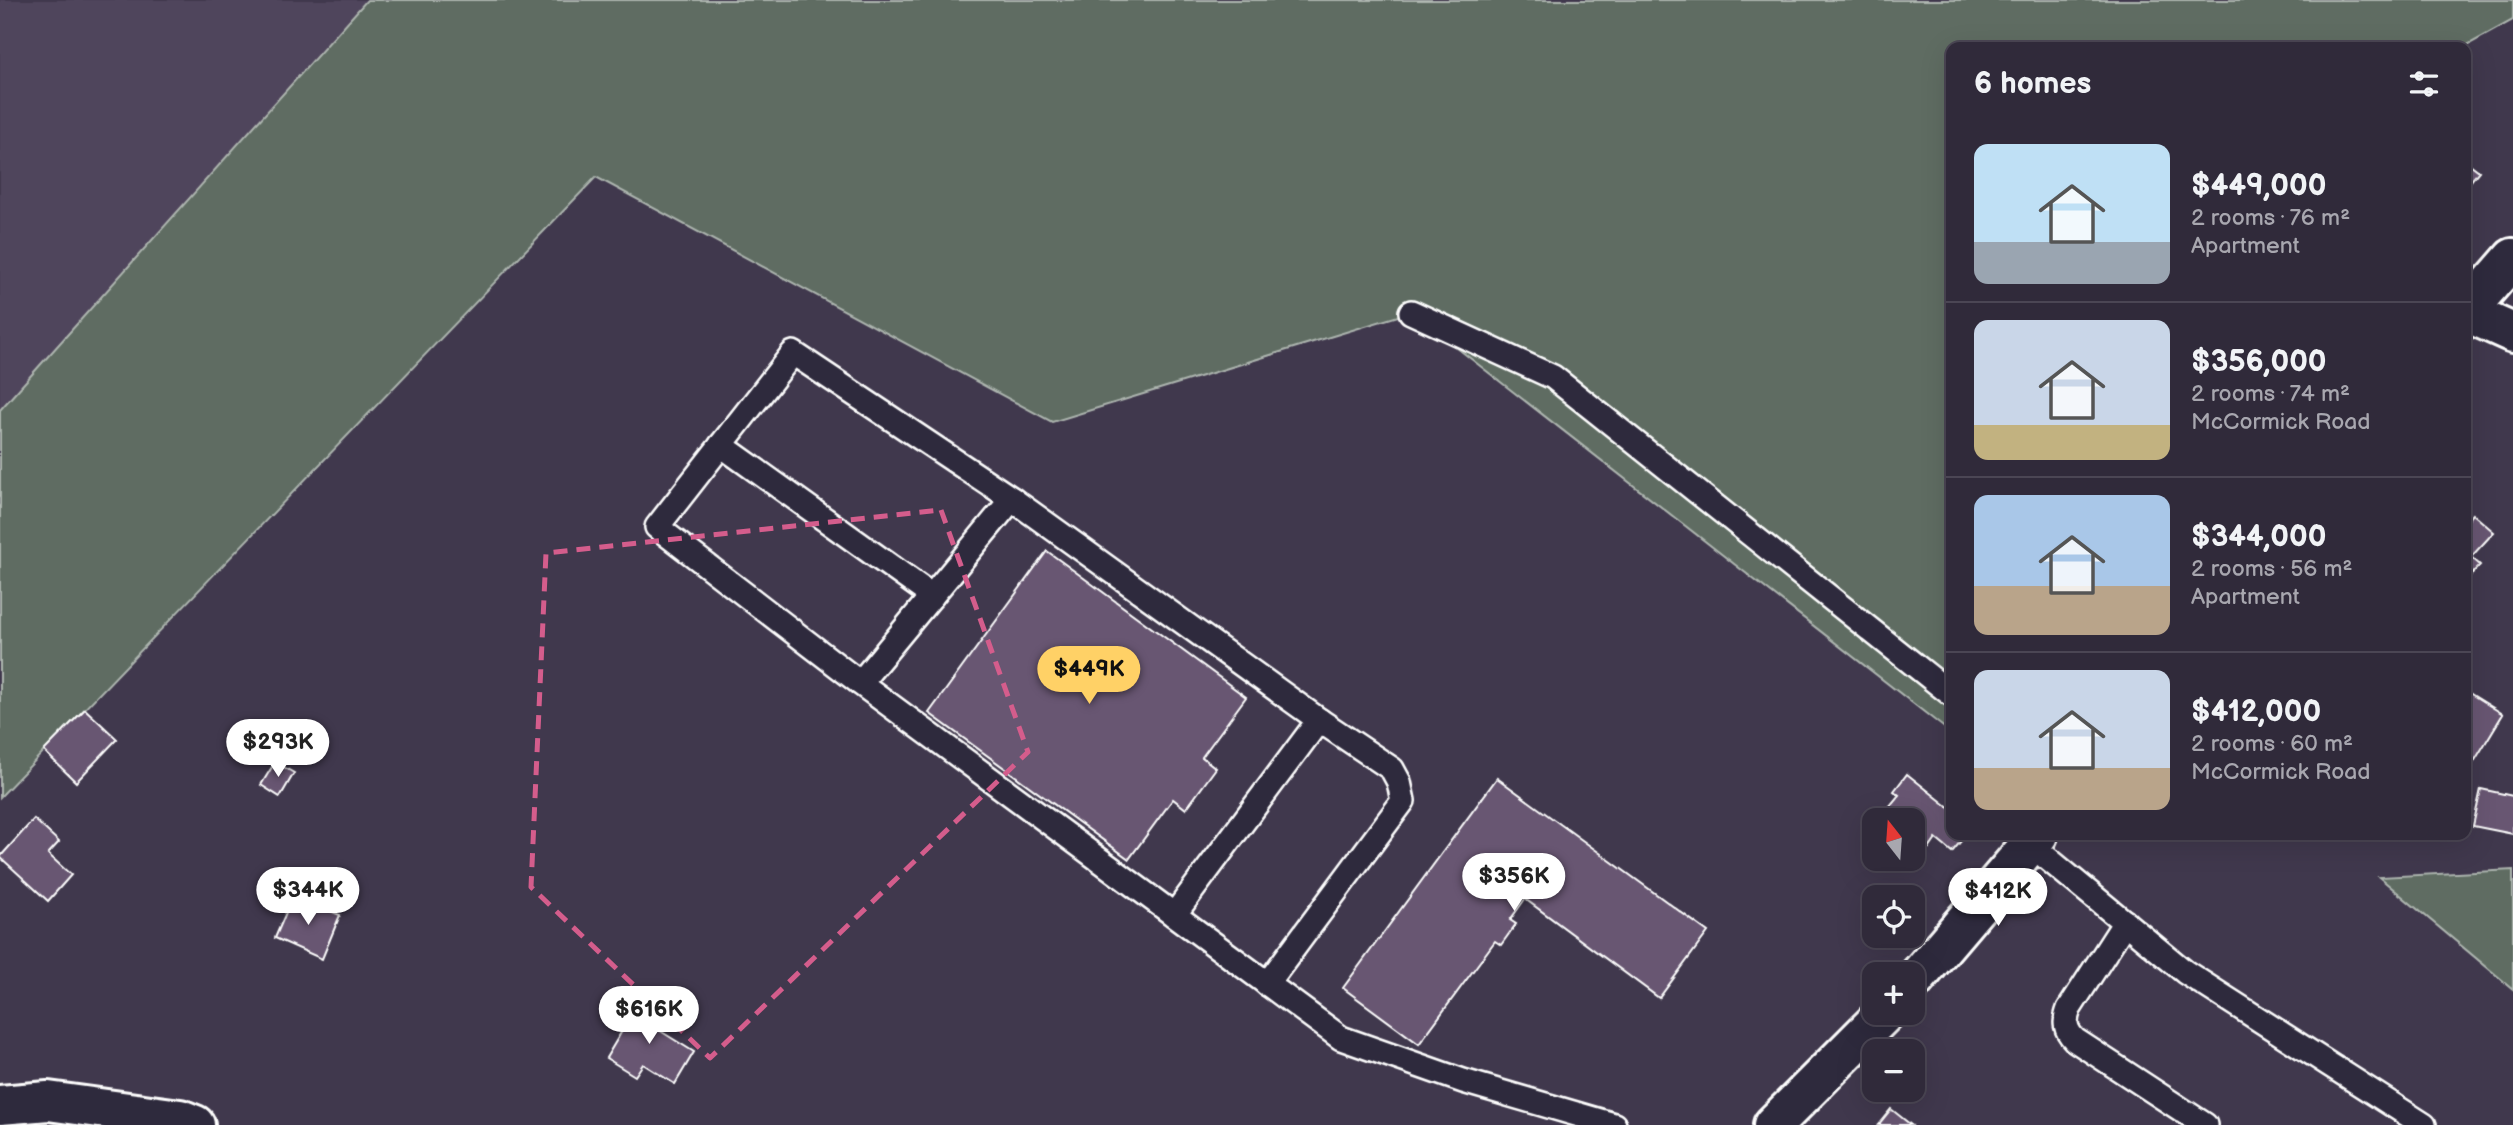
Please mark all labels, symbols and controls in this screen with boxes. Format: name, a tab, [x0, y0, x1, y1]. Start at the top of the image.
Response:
icon: filters	[2405, 65, 2443, 103]
text: 6 homes	[1974, 66, 2091, 102]
text: $449,000	[2191, 168, 2326, 204]
icon: home	[2030, 172, 2114, 256]
text: 2 rooms · 76 m²	[2191, 204, 2350, 232]
text: Apartment	[2191, 232, 2300, 260]
text: $356,000	[2191, 344, 2327, 380]
icon: home	[2030, 348, 2114, 432]
text: 2 rooms · 74 m²	[2191, 380, 2350, 408]
text: McCormick Road	[2191, 408, 2371, 436]
text: $344,000	[2191, 519, 2326, 555]
icon: home	[2030, 523, 2114, 607]
text: 2 rooms · 56 m²	[2191, 555, 2353, 583]
text: Apartment	[2191, 583, 2300, 611]
pin: $449K	[1040, 646, 1138, 706]
text: $449K	[1053, 655, 1125, 683]
text: $412,000	[2191, 694, 2321, 730]
icon: home	[2030, 698, 2114, 782]
pin: $293K	[229, 720, 327, 779]
text: $293K	[242, 728, 314, 756]
text: 2 rooms · 60 m²	[2191, 730, 2353, 758]
text: McCormick Road	[2191, 758, 2371, 786]
north arrow	[1862, 808, 1925, 872]
map controls	[1862, 808, 1925, 1102]
pin: $356K	[1465, 853, 1563, 913]
text: $356K	[1478, 862, 1550, 890]
pin: $344K	[259, 867, 357, 927]
pin: $412K	[1949, 869, 2047, 928]
text: $344K	[272, 876, 344, 904]
text: $412K	[1964, 877, 2032, 905]
button: locate	[1862, 885, 1925, 948]
button: +	[1862, 962, 1925, 1025]
pin: $616K	[600, 986, 698, 1046]
text: $616K	[615, 995, 683, 1023]
button: −	[1862, 1039, 1925, 1102]

